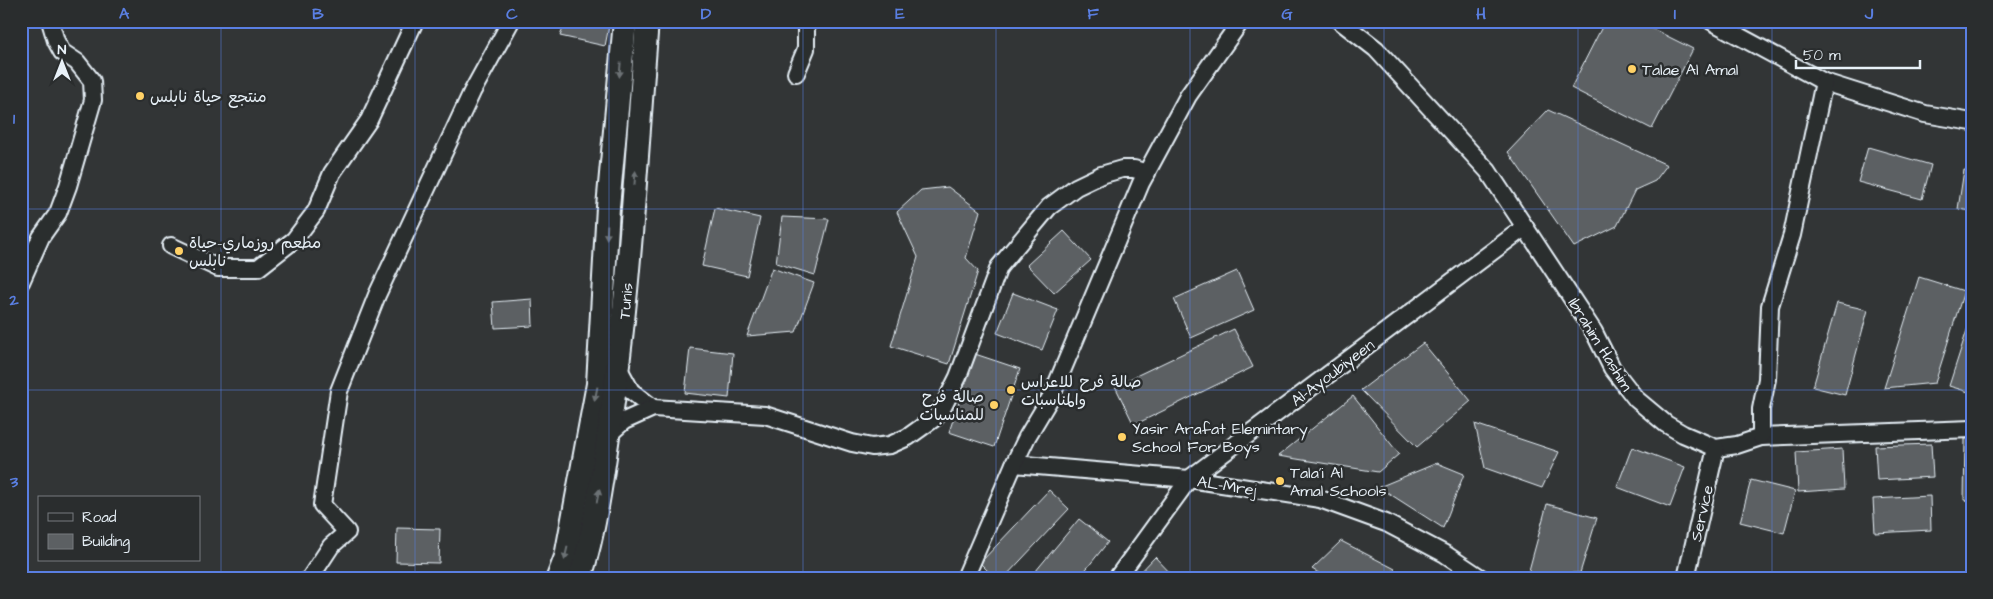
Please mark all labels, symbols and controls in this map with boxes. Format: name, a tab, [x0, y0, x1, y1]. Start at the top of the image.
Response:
text: A	[119, 3, 130, 25]
text: B	[312, 3, 324, 25]
text: C	[506, 3, 518, 25]
text: D	[701, 3, 712, 25]
text: E	[895, 3, 905, 25]
text: F	[1087, 3, 1099, 25]
text: G	[1281, 3, 1293, 25]
text: H	[1476, 3, 1486, 25]
text: I	[1674, 3, 1676, 25]
text: J	[1864, 3, 1874, 25]
north arrow	[38, 38, 88, 88]
scale bar	[1796, 38, 1919, 70]
text: N	[58, 40, 67, 60]
text: 50 m	[1803, 45, 1841, 66]
place label: Talae Al Amal	[1642, 59, 1738, 81]
one-way arrow	[616, 62, 624, 78]
marker: Talae Al Amal	[1626, 63, 1638, 75]
place label: منتجع حياة نابلس	[150, 86, 267, 108]
marker: منتجع حياة نابلس	[134, 90, 146, 102]
text: 1	[13, 108, 16, 130]
one-way arrow	[631, 170, 639, 186]
one-way arrow	[602, 224, 610, 240]
place label: مطعم روزماري-حياة نابلس	[189, 232, 321, 272]
marker: مطعم روزماري-حياة نابلس	[173, 245, 185, 257]
street label: Tunis	[613, 282, 639, 320]
text: 2	[8, 289, 19, 311]
street label: Ibrahim Hashim	[1563, 294, 1638, 396]
street label: Al-Ayoubiyeen	[1286, 334, 1380, 412]
place label: صالة فرح للاعراس والمناسبات	[1021, 371, 1142, 411]
marker: صالة فرح للاعراس والمناسبات	[1005, 384, 1017, 396]
one-way arrow	[592, 386, 600, 402]
place label: صالة فرح للمناسبات	[920, 386, 984, 426]
marker: صالة فرح للمناسبات	[988, 399, 1000, 411]
place label: Yasir Arafat Elemintary School For Boys	[1132, 418, 1308, 459]
marker: Yasir Arafat Elemintary School For Boys	[1116, 431, 1128, 443]
place label: Tala'i Al Amal Schools	[1290, 462, 1387, 502]
street label: AL-Mrej	[1196, 470, 1258, 502]
text: 3	[9, 471, 19, 493]
marker: Tala'i Al Amal Schools	[1274, 475, 1286, 487]
street label: Service	[1685, 483, 1719, 544]
one-way arrow	[595, 488, 603, 504]
legend	[38, 496, 200, 562]
text: Road	[82, 507, 117, 528]
text: Building	[82, 531, 130, 553]
one-way arrow	[562, 546, 570, 561]

